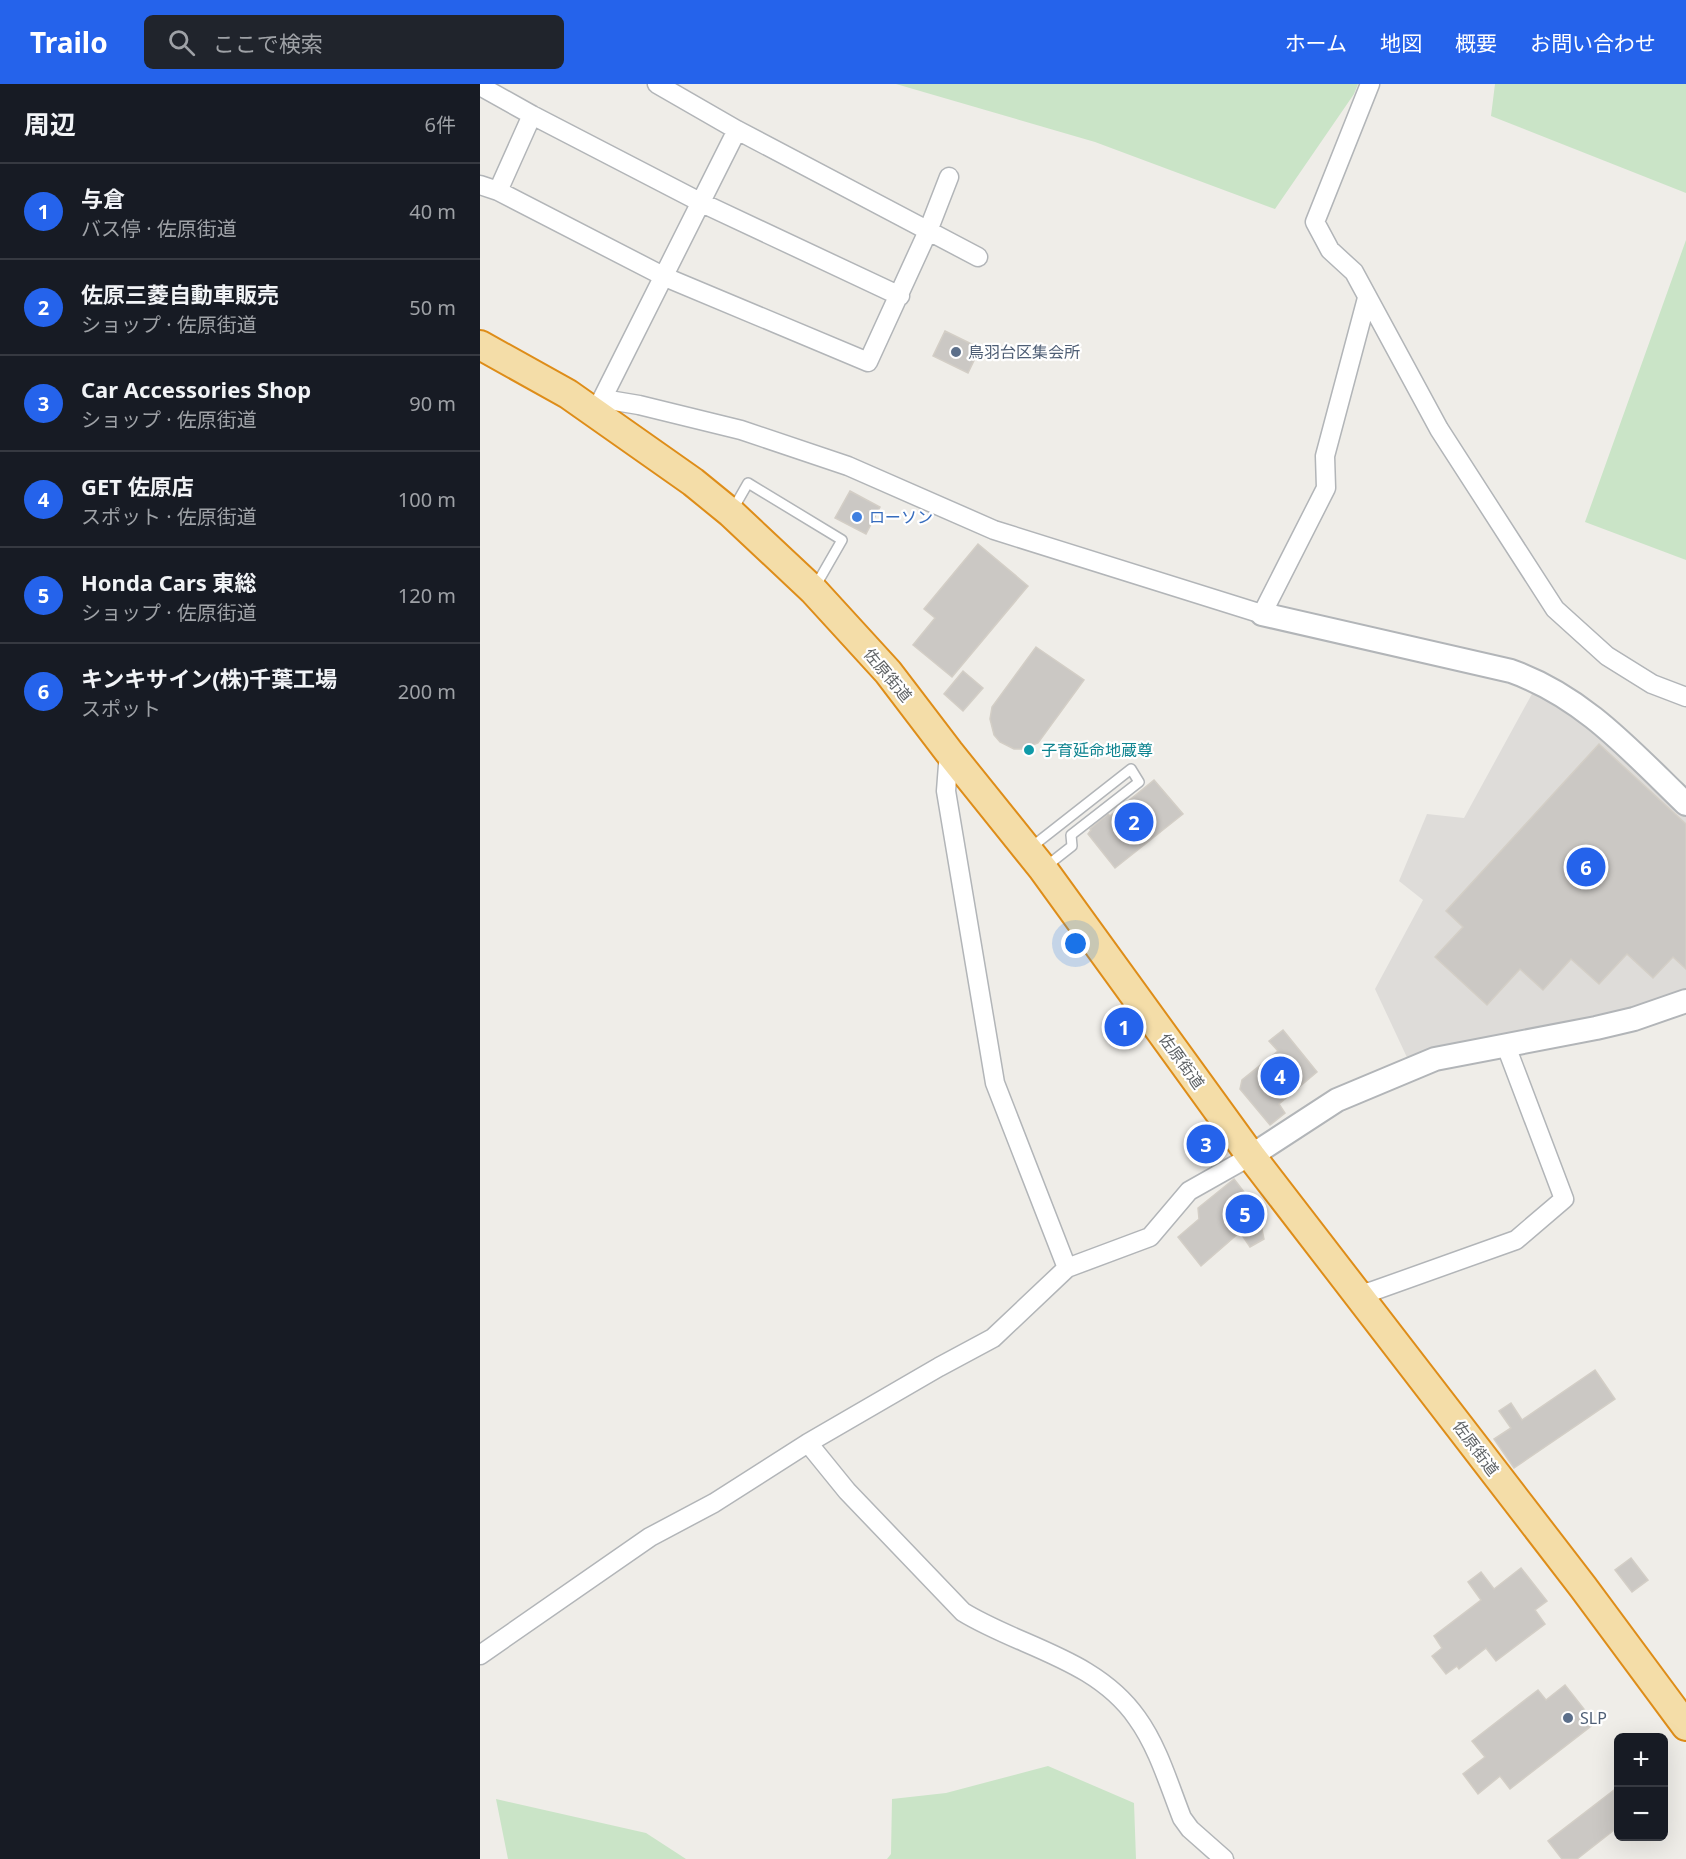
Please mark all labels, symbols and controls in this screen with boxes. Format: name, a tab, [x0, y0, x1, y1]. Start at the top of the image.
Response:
search box	[144, 15, 564, 69]
text: Trailo	[30, 23, 108, 61]
icon: search	[165, 26, 198, 59]
text: ここで検索	[213, 28, 323, 58]
text: ホーム	[1285, 29, 1347, 57]
text: 地図	[1380, 29, 1422, 57]
text: 概要	[1455, 29, 1497, 57]
text: お問い合わせ	[1530, 29, 1656, 57]
text: 周辺	[24, 106, 76, 142]
text: 6件	[425, 111, 456, 138]
text: 与倉	[81, 183, 125, 213]
text: 1	[38, 198, 49, 225]
text: 40 m	[409, 198, 456, 225]
text: バス停 · 佐原街道	[81, 215, 237, 242]
text: 佐原三菱自動車販売	[81, 279, 279, 309]
text: 2	[38, 294, 49, 321]
text: 50 m	[409, 294, 456, 321]
text: ショップ · 佐原街道	[81, 311, 257, 338]
place label: 鳥羽台区集会所	[968, 341, 1080, 363]
marker: 鳥羽台区集会所	[949, 345, 963, 359]
text: Car Accessories Shop	[81, 374, 311, 404]
text: 3	[38, 390, 49, 417]
text: 90 m	[409, 390, 456, 417]
text: ショップ · 佐原街道	[81, 406, 257, 433]
text: GET 佐原店	[81, 471, 194, 501]
text: 4	[38, 486, 49, 513]
text: 100 m	[398, 486, 456, 513]
text: スポット · 佐原街道	[81, 503, 257, 530]
place label: ローソン	[869, 506, 933, 528]
marker: ローソン	[850, 510, 864, 524]
text: Honda Cars 東総	[81, 567, 257, 597]
text: 5	[38, 582, 49, 609]
text: 120 m	[398, 582, 456, 609]
text: ショップ · 佐原街道	[81, 599, 257, 626]
street label: 佐原街道	[859, 643, 917, 707]
text: キンキサイン(株)千葉工場	[81, 663, 337, 693]
text: 6	[38, 678, 49, 705]
text: 200 m	[398, 678, 456, 705]
text: スポット	[81, 695, 161, 722]
place label: 子育延命地蔵尊	[1041, 739, 1153, 761]
marker: 子育延命地蔵尊	[1022, 743, 1036, 757]
pin: 2	[1114, 800, 1154, 844]
pin: 6	[1566, 844, 1606, 890]
your location	[1061, 929, 1090, 958]
pin: 1	[1104, 1004, 1144, 1050]
street label: 佐原街道	[1154, 1029, 1210, 1093]
pin: 4	[1260, 1054, 1300, 1098]
pin: 3	[1186, 1122, 1226, 1166]
pin: 5	[1226, 1192, 1264, 1236]
street label: 佐原街道	[1448, 1416, 1504, 1480]
place label: SLP	[1580, 1707, 1607, 1729]
marker: SLP	[1561, 1711, 1575, 1725]
map controls	[1614, 1733, 1668, 1841]
button: +	[1614, 1733, 1668, 1787]
button: −	[1614, 1787, 1668, 1841]

